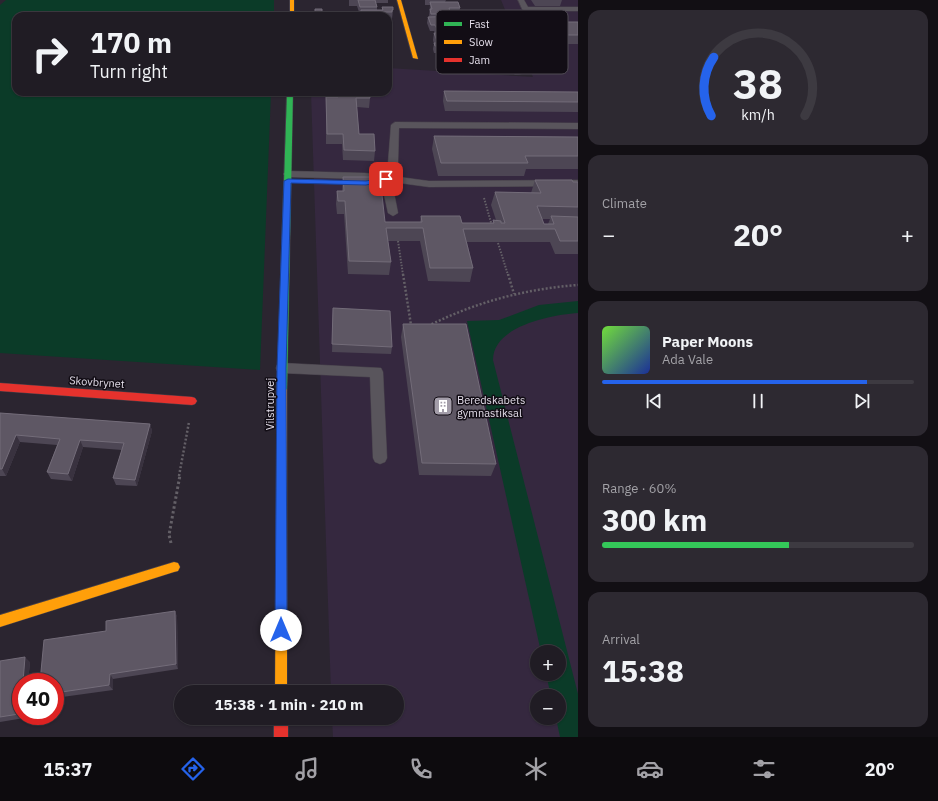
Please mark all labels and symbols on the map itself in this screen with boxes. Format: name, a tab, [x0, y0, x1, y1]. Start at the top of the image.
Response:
legend	[436, 10, 568, 74]
text: Fast	[469, 17, 490, 31]
text: Slow	[469, 35, 493, 49]
text: Jam	[469, 53, 490, 67]
pin	[369, 162, 403, 196]
street label: Skovbrynet	[69, 373, 125, 391]
street label: Vilstrupvej	[263, 378, 277, 430]
place label: Beredskabets gymnastiksal	[457, 393, 525, 420]
building icon: Beredskabets gymnastiksal	[432, 395, 454, 417]
position arrow	[260, 609, 302, 651]
speed limit sign: 40	[12, 673, 64, 725]

